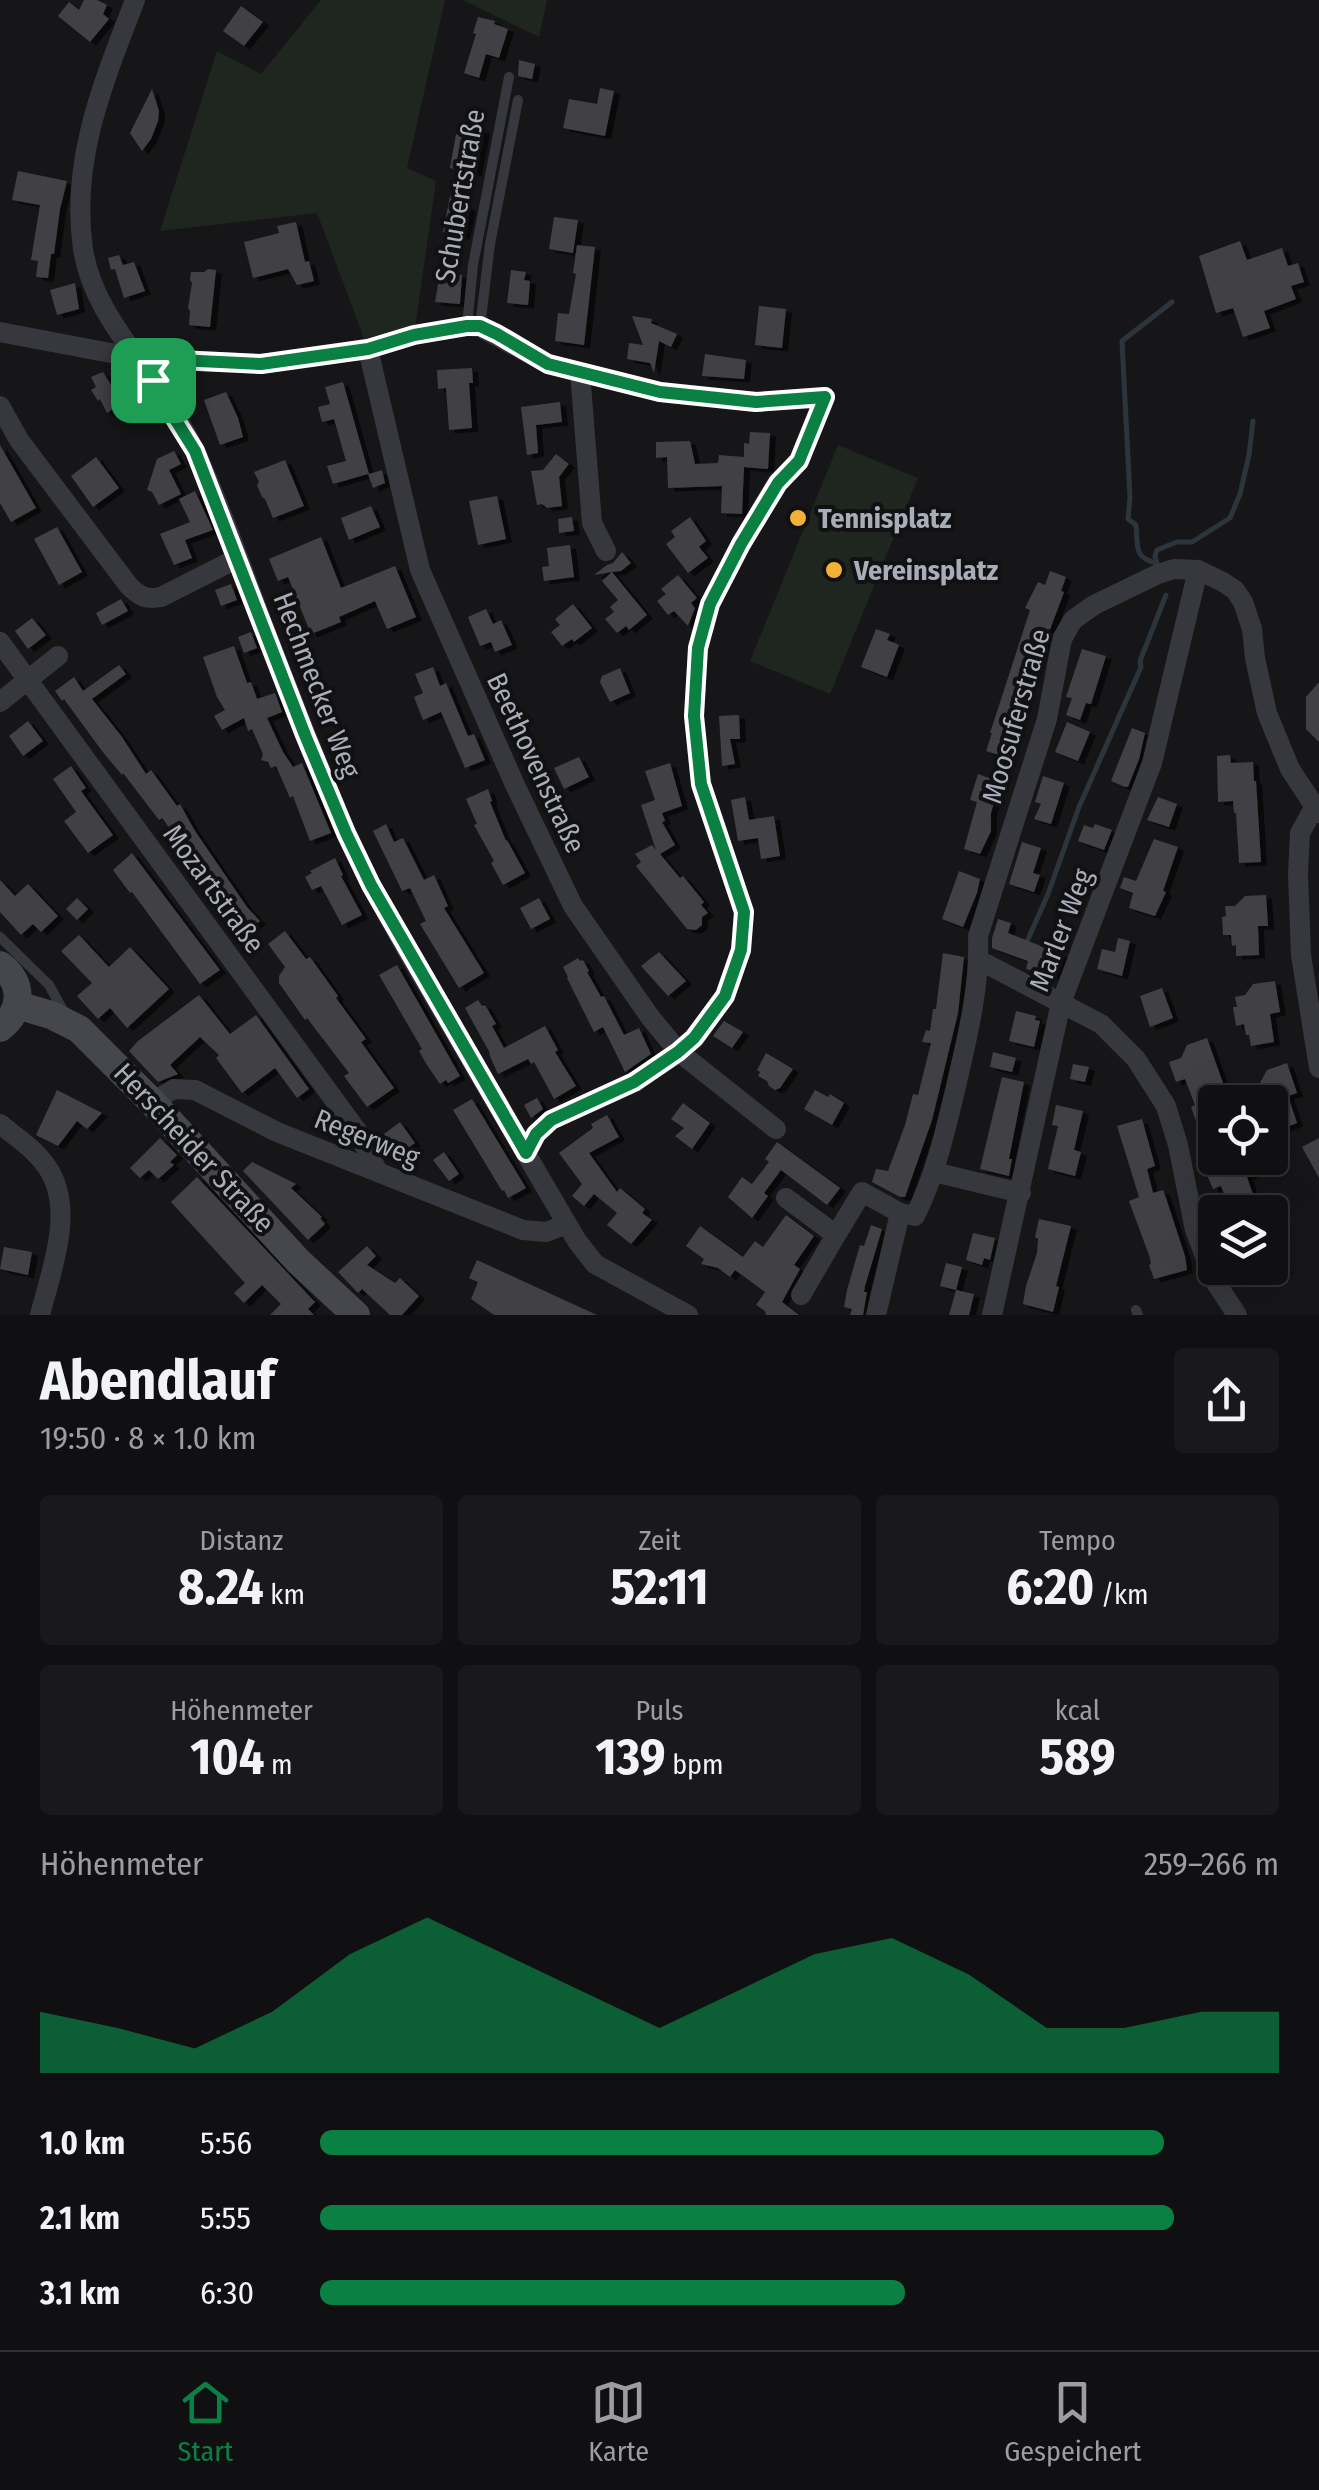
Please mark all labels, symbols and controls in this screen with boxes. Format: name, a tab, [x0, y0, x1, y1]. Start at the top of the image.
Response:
street label: Schubertstraße	[429, 107, 491, 285]
pin	[111, 338, 196, 423]
icon: arrive	[126, 353, 181, 408]
place label: Tennisplatz	[818, 502, 952, 535]
marker: Tennisplatz	[787, 507, 809, 529]
place label: Vereinsplatz	[853, 554, 999, 587]
marker: Vereinsplatz	[823, 559, 845, 581]
street label: Hechmecker Weg	[267, 588, 368, 783]
street label: Moosuferstraße	[975, 625, 1057, 807]
street label: Beethovenstraße	[480, 668, 592, 858]
street label: Mozartstraße	[156, 818, 272, 960]
street label: Marler Weg	[1023, 863, 1100, 996]
street label: Herscheider Straße	[107, 1057, 281, 1239]
map controls	[1198, 1085, 1288, 1285]
button: locate	[1198, 1085, 1288, 1175]
street label: Regerweg	[310, 1102, 425, 1174]
button: layers	[1198, 1195, 1288, 1285]
text: Abendlauf	[40, 1348, 275, 1414]
button: share	[1174, 1348, 1279, 1453]
text: 19:50 · 8 × 1.0 km	[40, 1419, 256, 1457]
text: Distanz	[200, 1524, 283, 1557]
text: Zeit	[638, 1524, 681, 1557]
text: Tempo	[1039, 1524, 1116, 1557]
text: 8.24	[178, 1557, 264, 1617]
text: 52:11	[610, 1557, 709, 1617]
text: 6:20	[1006, 1557, 1094, 1617]
text: km	[264, 1578, 305, 1611]
text: /km	[1094, 1578, 1149, 1611]
text: Höhenmeter	[170, 1694, 313, 1727]
text: Puls	[636, 1694, 683, 1727]
text: kcal	[1055, 1694, 1100, 1727]
text: 104	[190, 1727, 265, 1787]
text: 139	[595, 1727, 666, 1787]
text: 589	[1039, 1727, 1116, 1787]
text: m	[265, 1748, 293, 1781]
text: bpm	[666, 1748, 724, 1781]
text: Höhenmeter	[40, 1845, 203, 1883]
text: 259–266 m	[1144, 1845, 1279, 1883]
text: 1.0 km	[40, 2124, 125, 2162]
text: 5:56	[200, 2124, 252, 2162]
text: 2.1 km	[40, 2199, 120, 2237]
text: 5:55	[200, 2199, 251, 2237]
text: 3.1 km	[40, 2274, 120, 2312]
text: 6:30	[200, 2274, 254, 2312]
tab: Start	[178, 2375, 233, 2468]
tab: Karte	[588, 2375, 649, 2468]
tab: Gespeichert	[1004, 2375, 1141, 2468]

